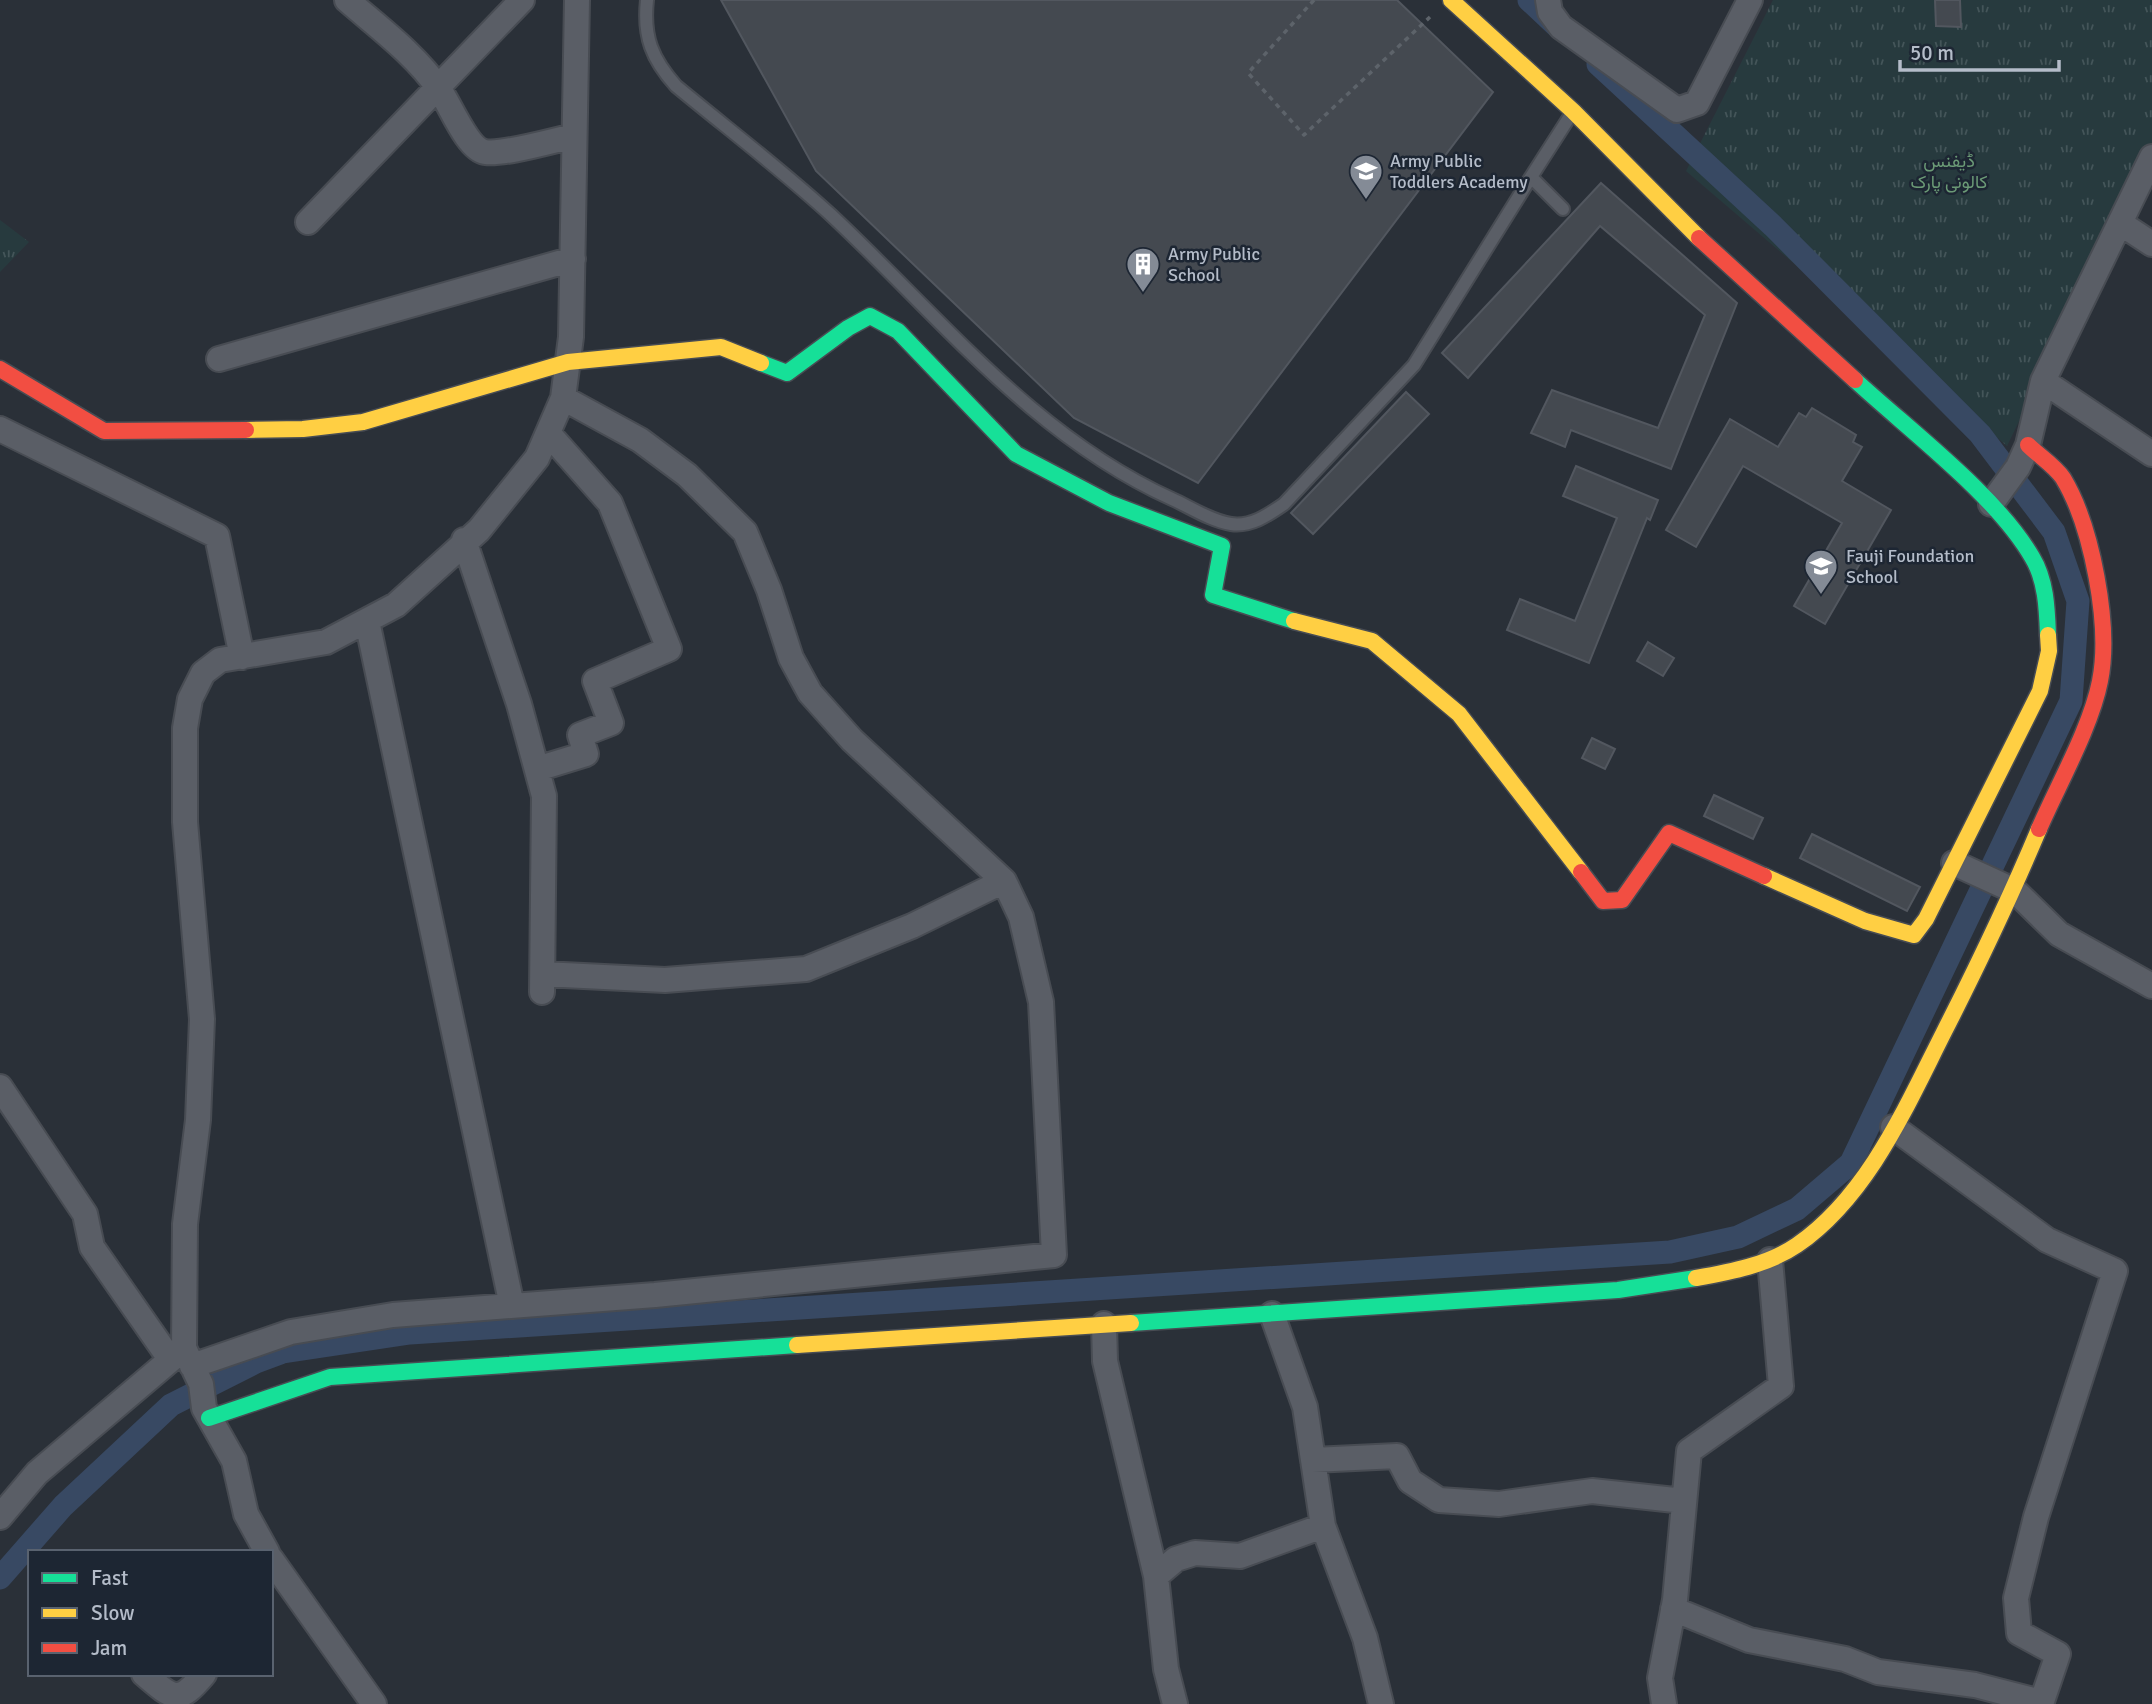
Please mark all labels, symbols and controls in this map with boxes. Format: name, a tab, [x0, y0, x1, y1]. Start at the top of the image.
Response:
scale bar	[1900, 28, 2059, 72]
text: 50 m	[1910, 40, 1954, 66]
place label: Army Public Toddlers Academy	[1390, 150, 1528, 193]
park label: ڈیفنس کالونی پارک	[1910, 150, 1988, 194]
school or university icon: Army Public Toddlers Academy	[1347, 152, 1385, 201]
place label: Army Public School	[1168, 243, 1260, 286]
building icon: Army Public School	[1124, 245, 1162, 294]
place label: Fauji Foundation School	[1846, 545, 1974, 588]
school or university icon: Fauji Foundation School	[1802, 547, 1840, 596]
legend	[28, 1550, 273, 1676]
text: Fast	[91, 1565, 128, 1591]
text: Slow	[91, 1600, 135, 1626]
text: Jam	[91, 1635, 127, 1661]

